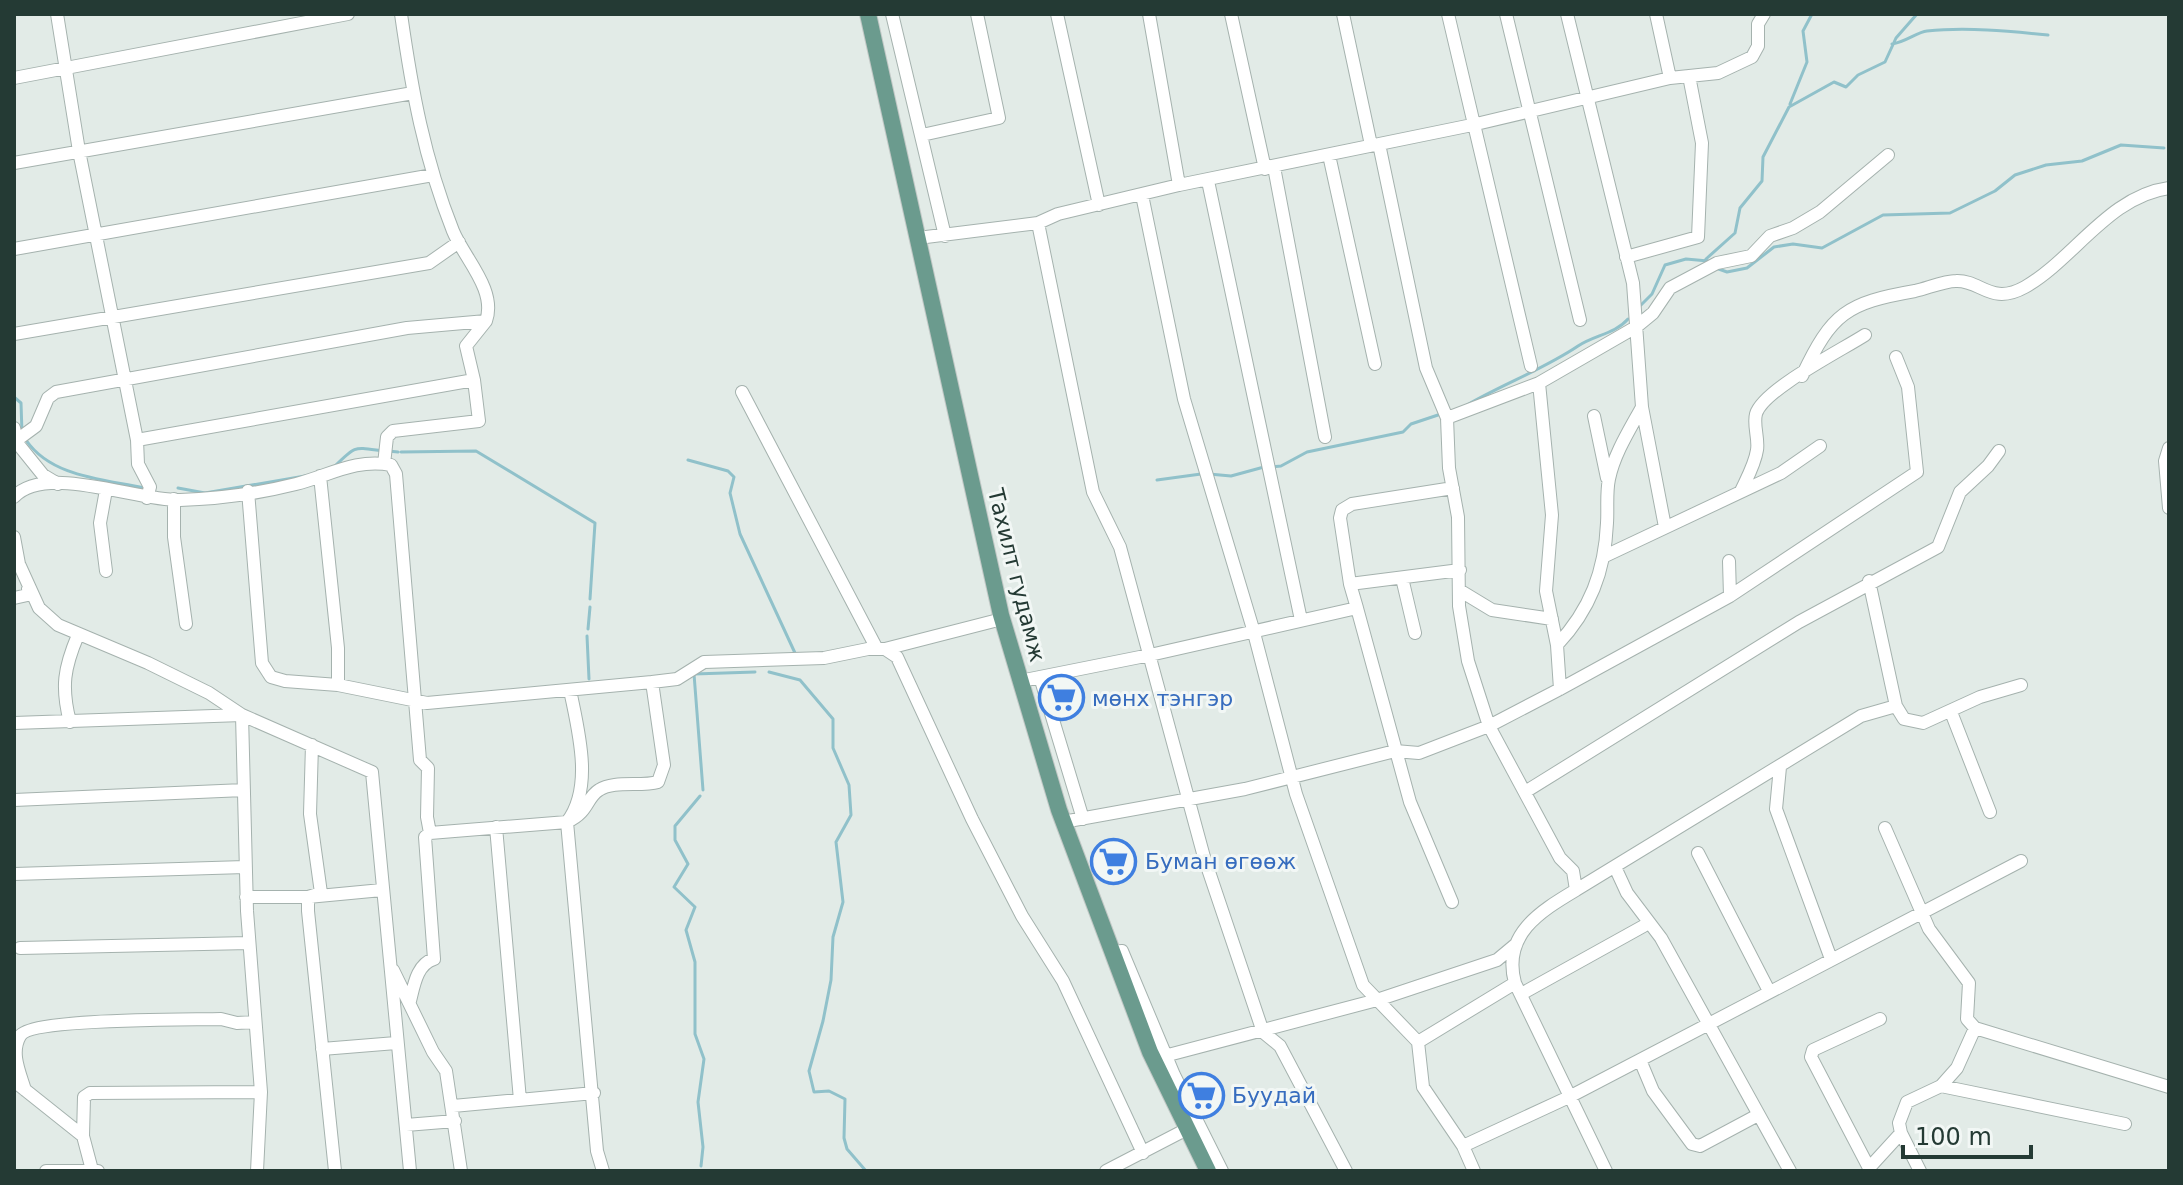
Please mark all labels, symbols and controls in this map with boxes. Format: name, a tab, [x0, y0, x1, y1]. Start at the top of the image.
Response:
street label: Тахилт гудамж	[983, 485, 1050, 665]
supermarket icon: мөнх тэнгэр	[1037, 674, 1085, 722]
place label: мөнх тэнгэр	[1092, 686, 1233, 711]
supermarket icon: Буман өгөөж	[1090, 837, 1138, 885]
place label: Буман өгөөж	[1145, 849, 1297, 874]
supermarket icon: Буудай	[1177, 1071, 1225, 1119]
place label: Буудай	[1232, 1083, 1316, 1108]
scale bar	[1903, 1109, 2031, 1159]
text: 100 m	[1915, 1123, 1992, 1151]

